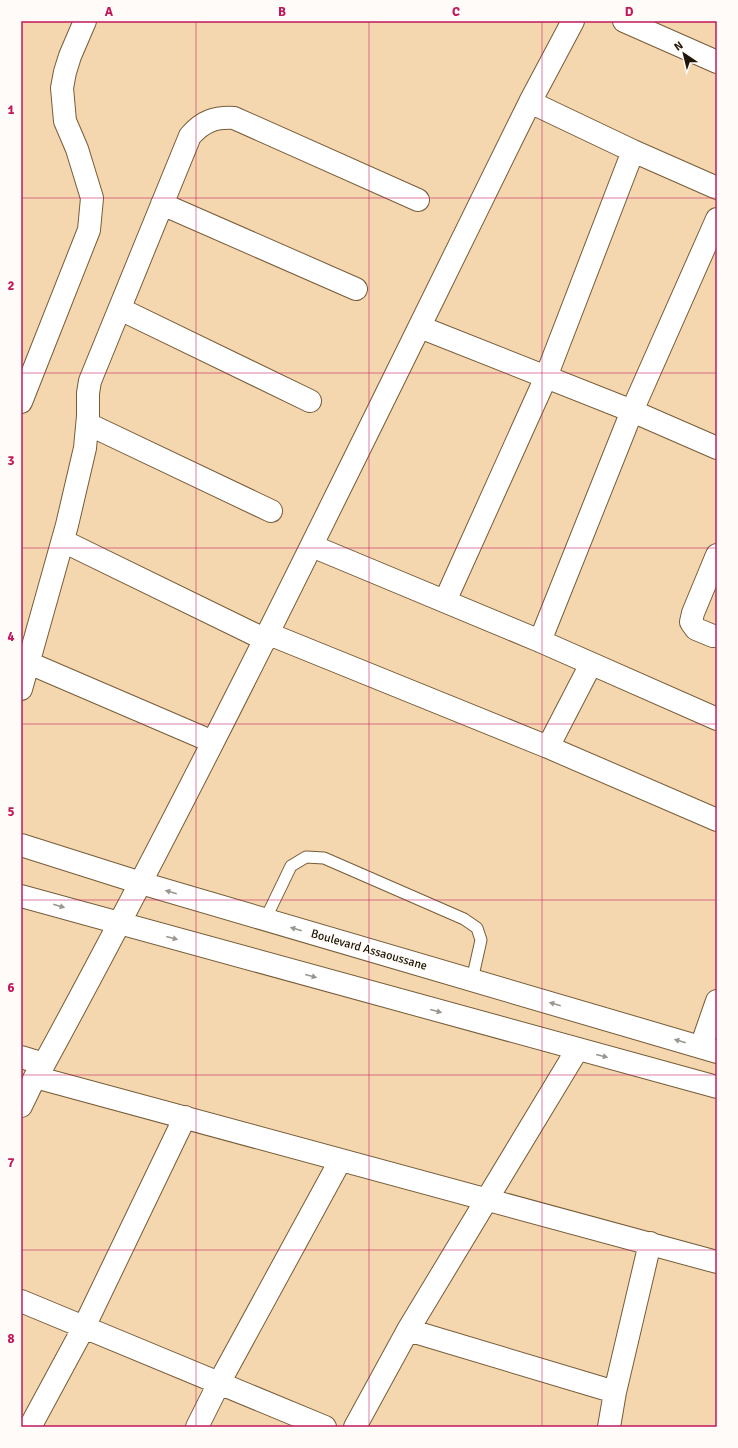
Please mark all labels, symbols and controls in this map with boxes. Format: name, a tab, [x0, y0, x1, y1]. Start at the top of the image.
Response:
text: A	[105, 4, 114, 20]
text: B	[278, 4, 286, 20]
text: C	[452, 4, 460, 20]
text: D	[625, 4, 634, 20]
north arrow	[664, 34, 704, 74]
text: N	[672, 39, 685, 54]
text: 1	[7, 102, 15, 118]
text: 2	[7, 278, 15, 294]
text: 3	[7, 453, 15, 469]
text: 4	[7, 629, 15, 645]
text: 5	[7, 804, 15, 820]
one-way arrow	[165, 889, 177, 895]
one-way arrow	[53, 903, 65, 909]
one-way arrow	[289, 926, 301, 932]
street label: Boulevard Assaoussane	[309, 926, 429, 974]
one-way arrow	[166, 935, 178, 941]
one-way arrow	[305, 973, 317, 979]
text: 6	[7, 980, 15, 996]
one-way arrow	[549, 1001, 561, 1007]
one-way arrow	[430, 1008, 442, 1014]
one-way arrow	[673, 1038, 685, 1044]
one-way arrow	[596, 1053, 608, 1059]
text: 7	[7, 1155, 15, 1171]
text: 8	[7, 1331, 15, 1347]

